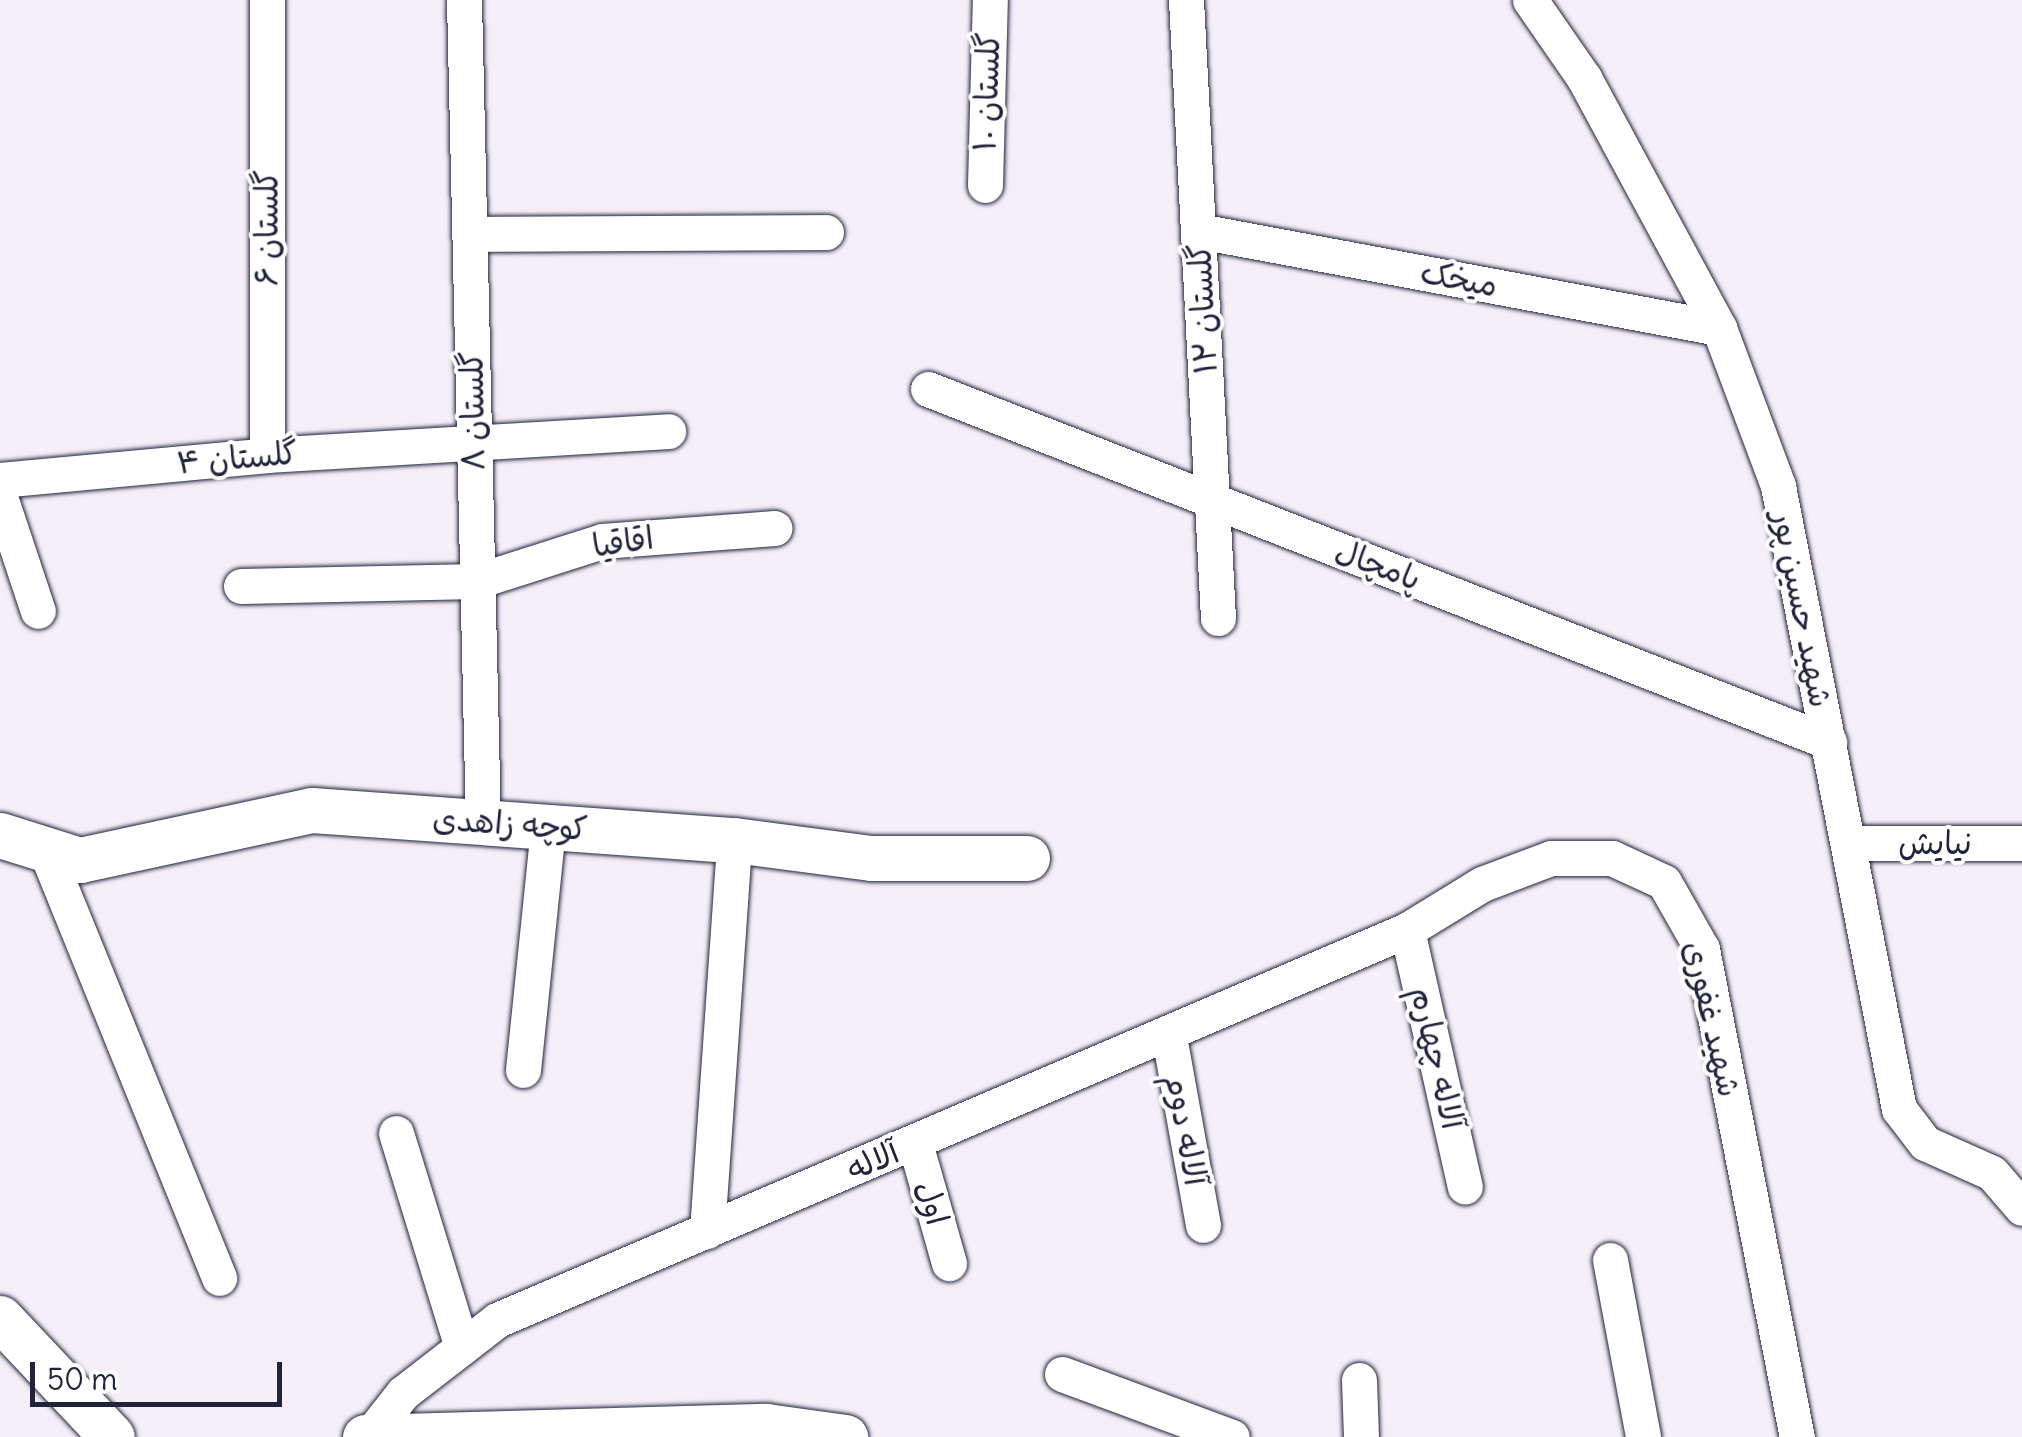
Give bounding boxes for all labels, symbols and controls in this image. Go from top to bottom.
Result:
street label: گلستان ۱۰ [966,32,1008,152]
street label: گلستان ۶ [248,170,286,286]
street label: گلستان ۱۲ [1180,243,1226,375]
street label: میخک [1417,253,1501,305]
street label: گلستان ۸ [453,351,493,471]
street label: گلستان ۴ [175,434,299,482]
street label: شهید حسین پور [1764,507,1840,711]
street label: اقاقیا [590,519,656,565]
street label: پامچال [1330,531,1426,599]
street label: کوچه زاهدی [431,799,589,849]
street label: نیایش [1898,824,1972,862]
street label: شهید غفوری [1675,937,1749,1101]
street label: آلاله چهارم [1402,983,1472,1133]
street label: آلاله دوم [1157,1071,1215,1189]
street label: آلاله [841,1133,905,1189]
street label: اول [907,1176,957,1230]
scale bar [35,1342,288,1404]
text: 50 m [47,1360,117,1398]

